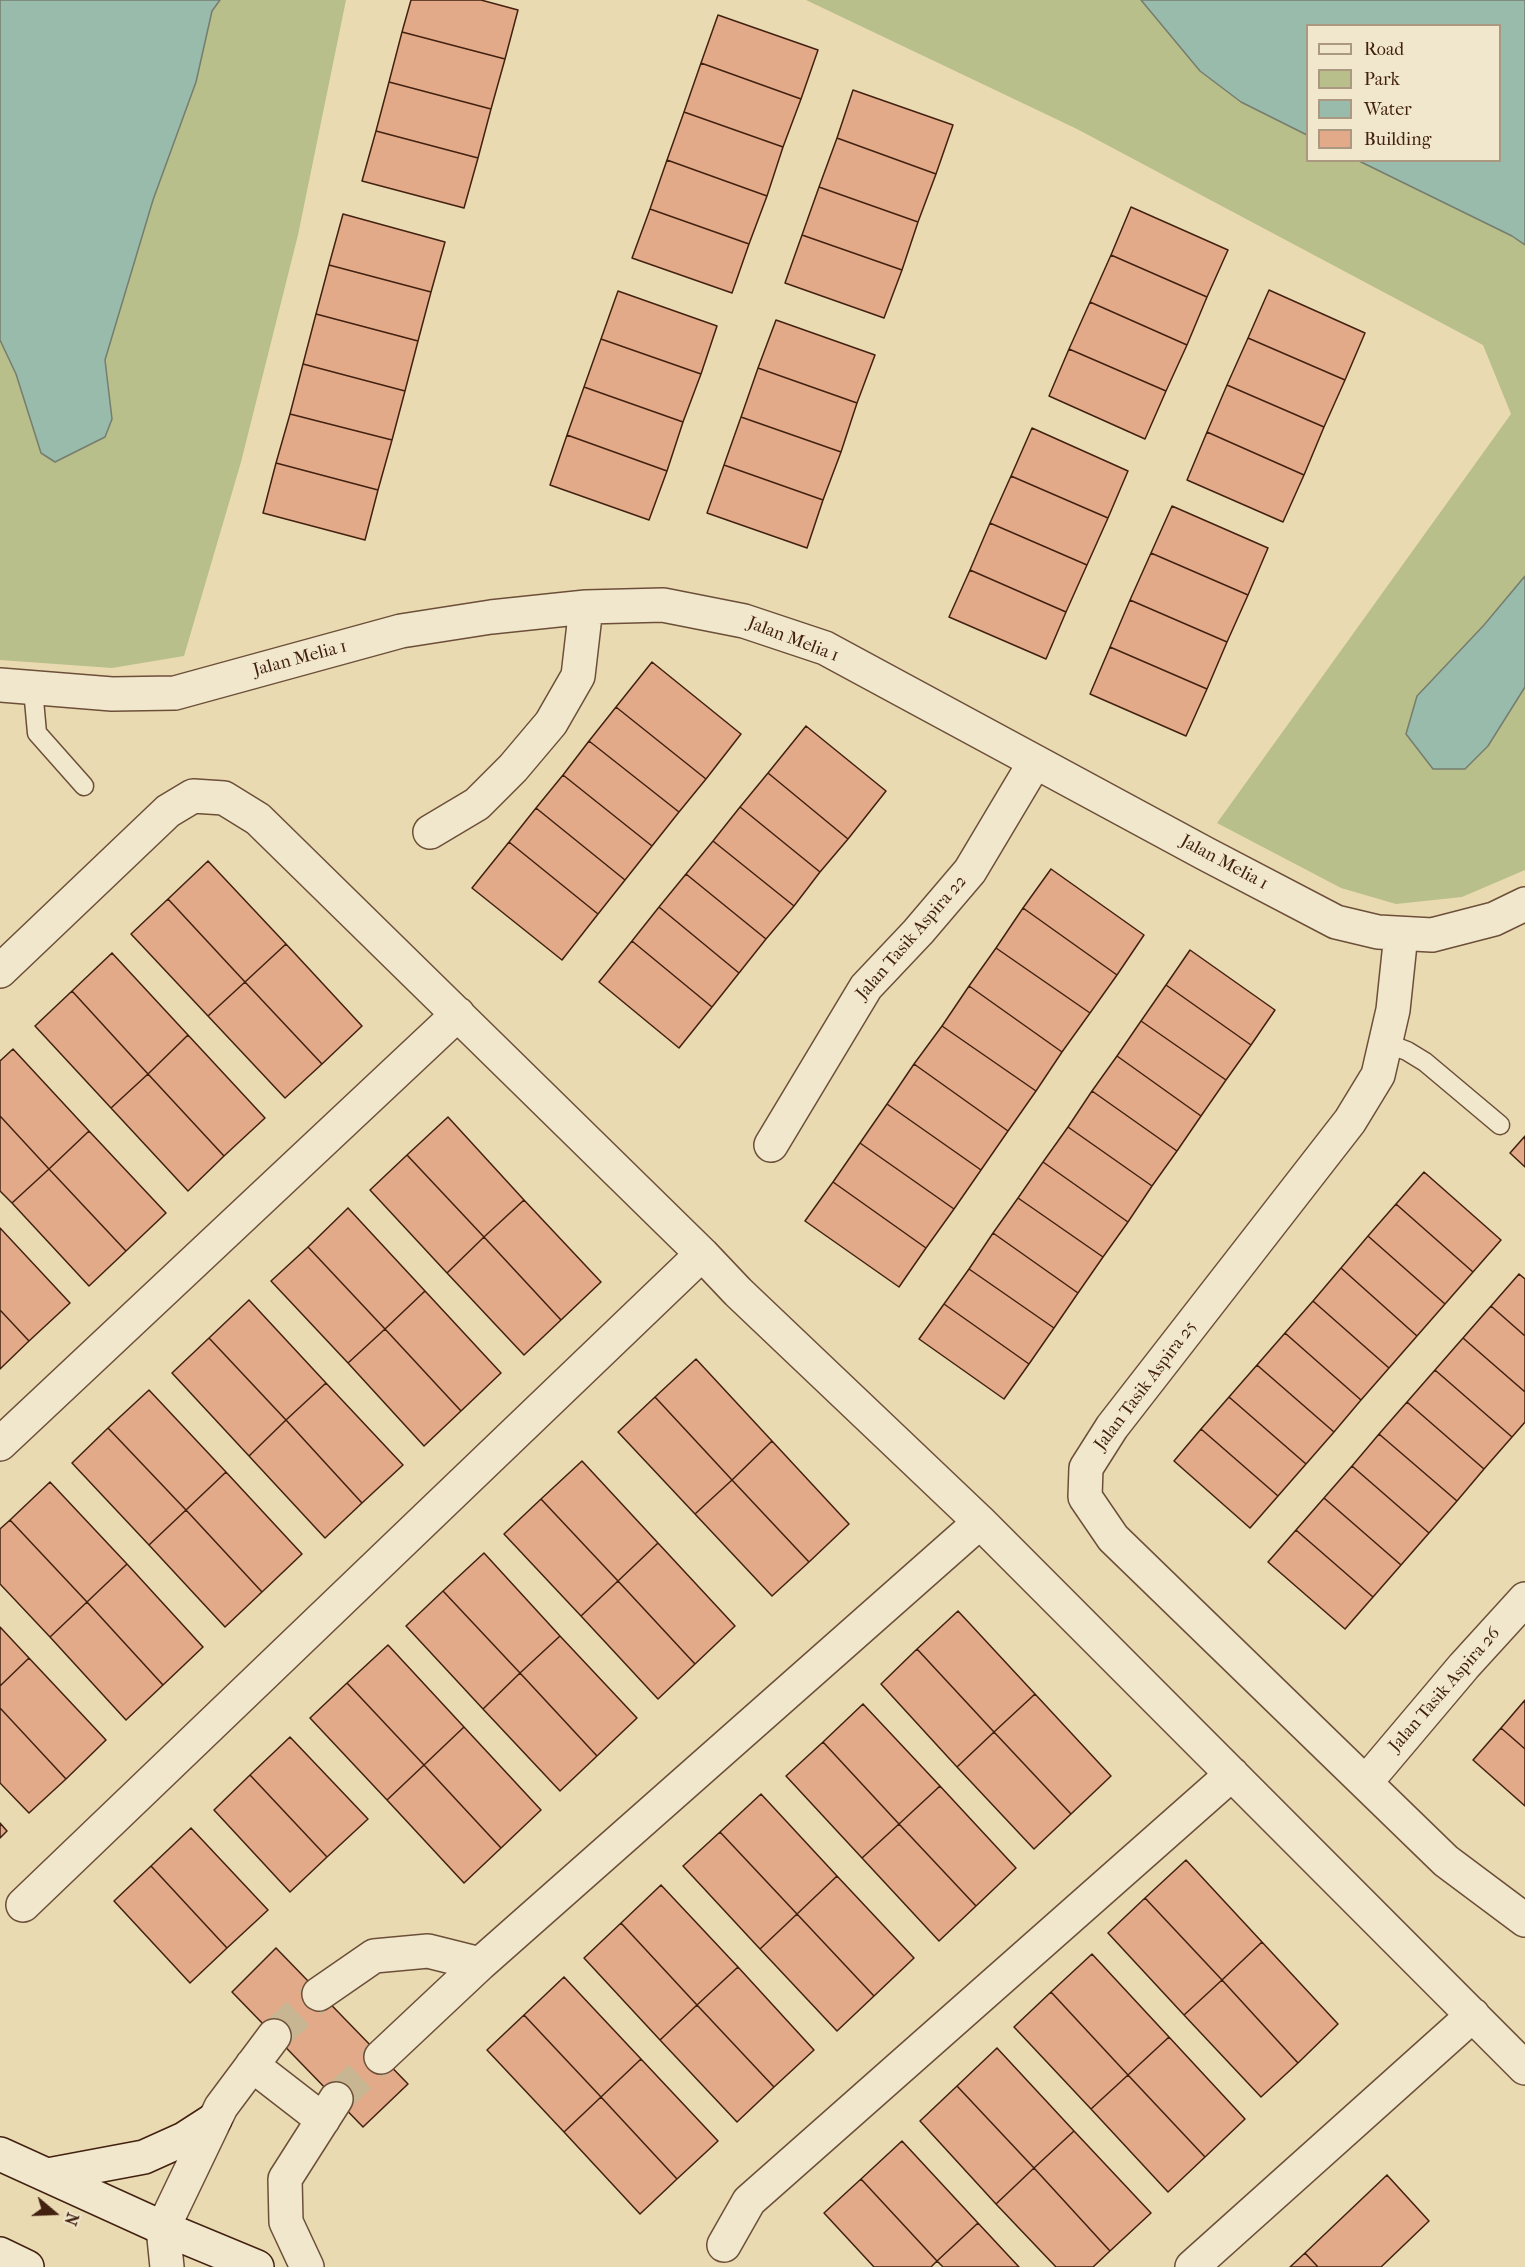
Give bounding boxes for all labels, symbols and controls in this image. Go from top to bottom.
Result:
legend [1306,24,1501,162]
text: Road [1364,39,1404,60]
text: Park [1364,69,1400,90]
text: Water [1364,99,1412,120]
text: Building [1364,129,1431,150]
street label: Jalan Melia 1 [744,613,842,667]
street label: Jalan Melia 1 [251,636,349,682]
street label: Jalan Melia 1 [1176,831,1272,895]
street label: Jalan Tasik Aspira 22 [852,871,972,1005]
street label: Jalan Tasik Aspira 25 [1090,1317,1202,1455]
street label: Jalan Tasik Aspira 26 [1385,1623,1505,1757]
north arrow [24,2183,84,2243]
text: N [61,2210,82,2228]

